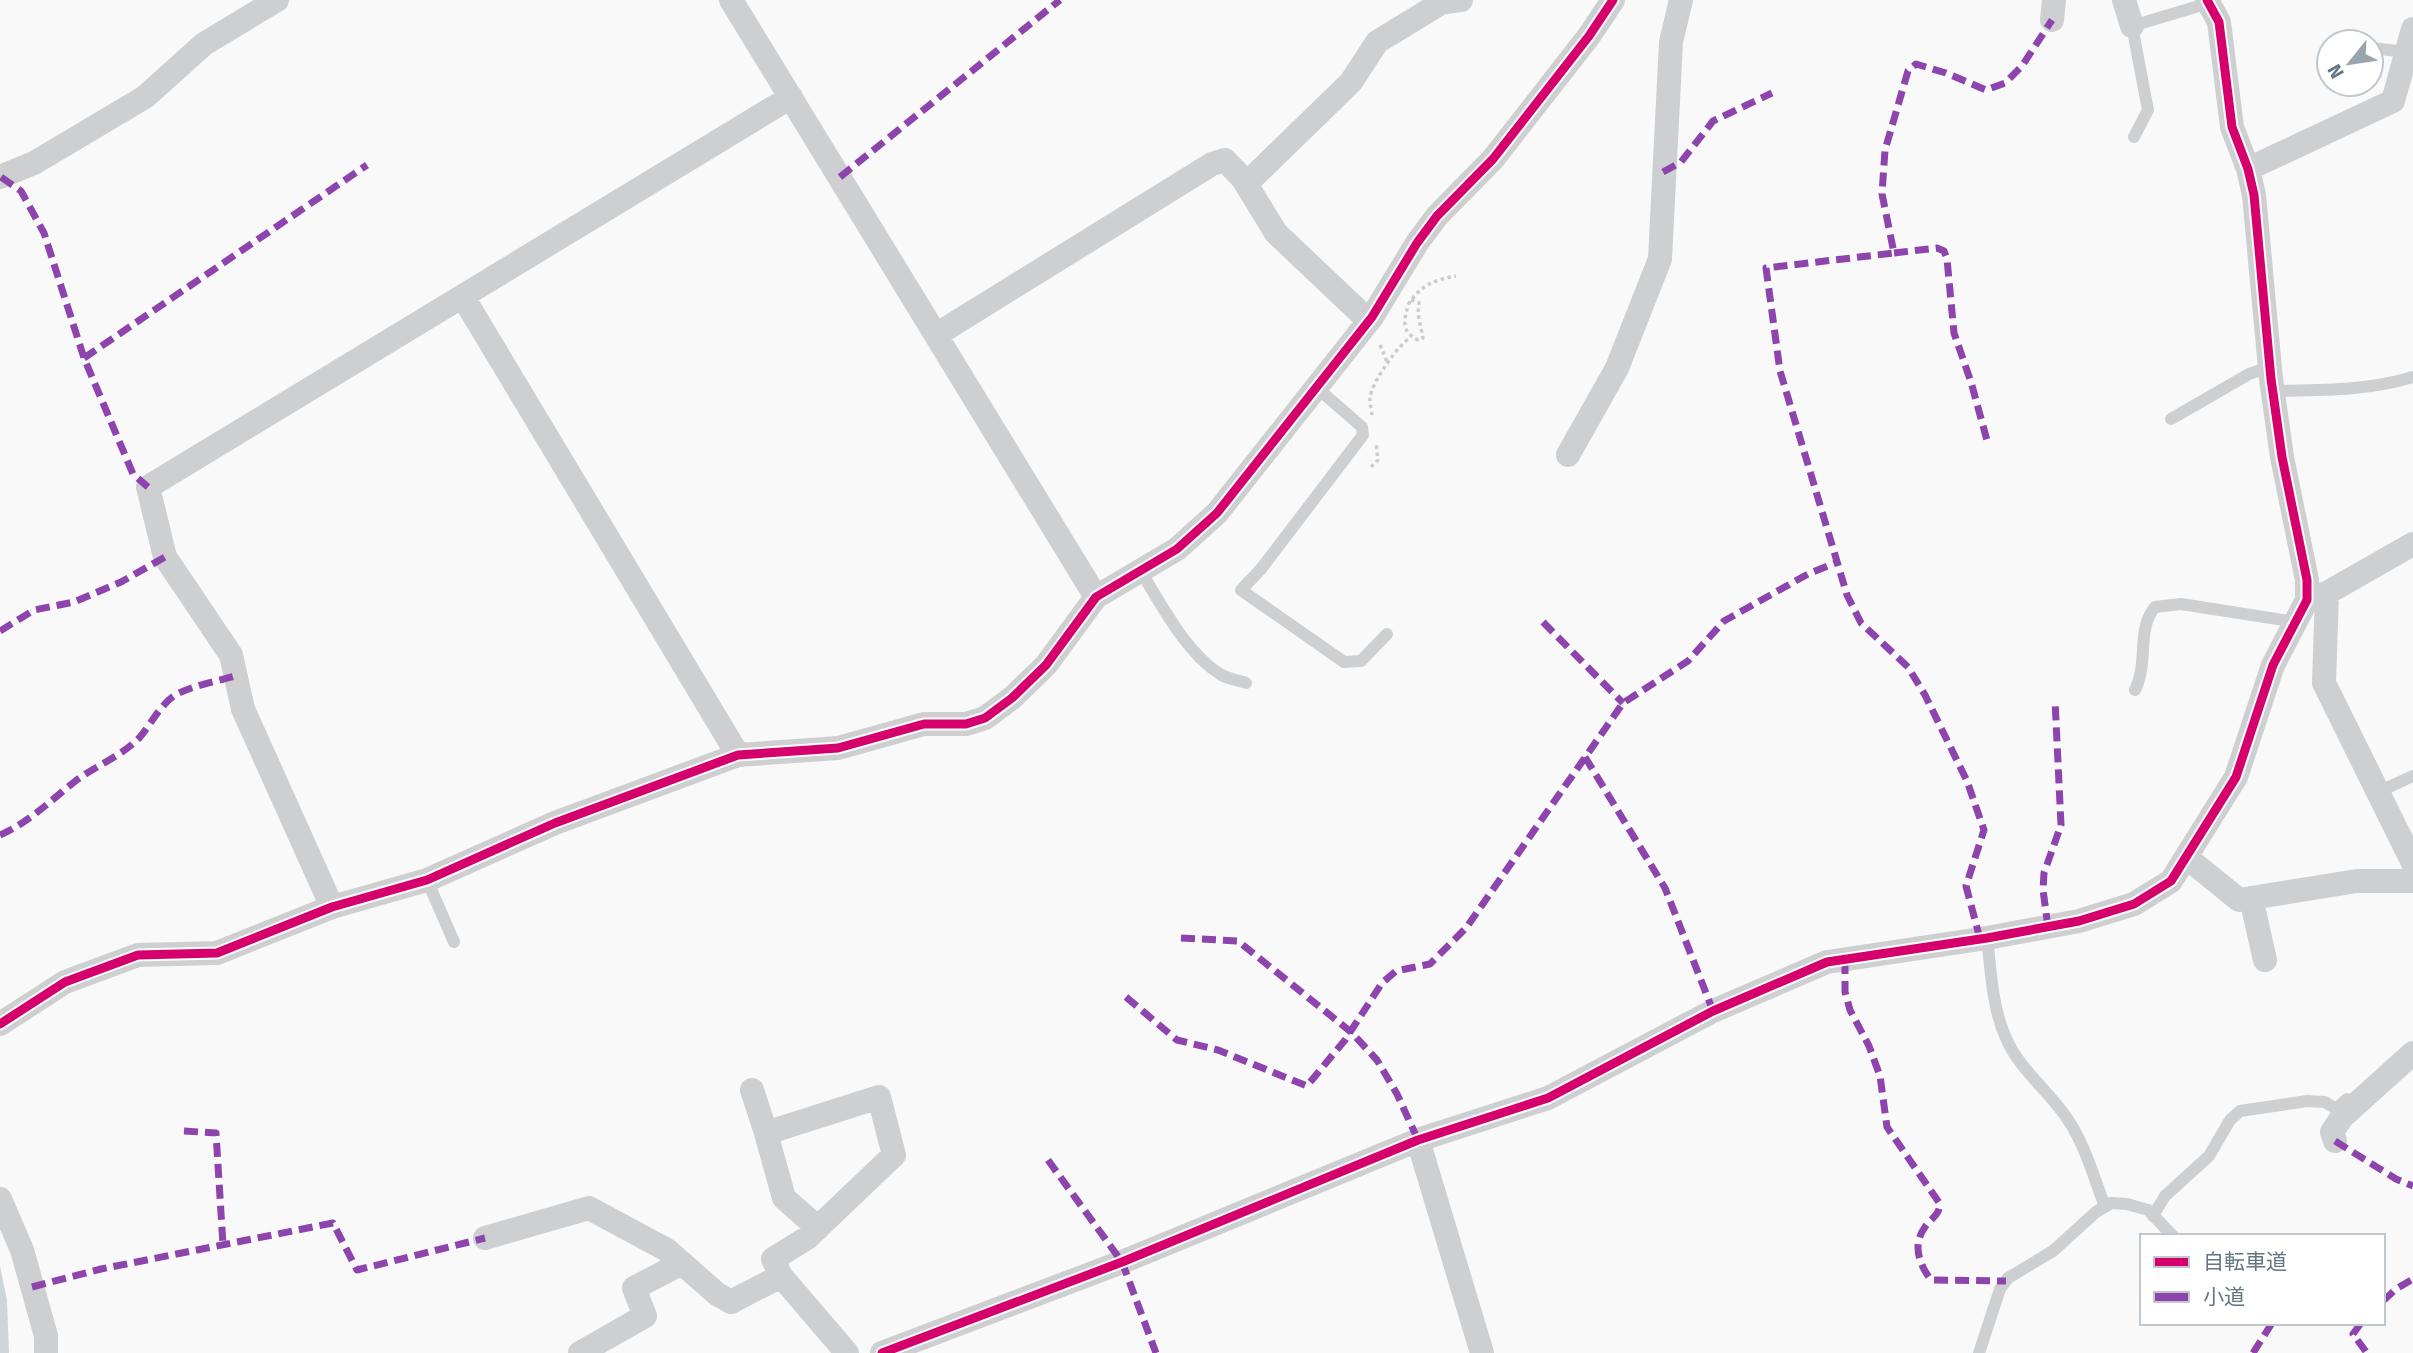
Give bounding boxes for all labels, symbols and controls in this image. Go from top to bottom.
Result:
north arrow [2315,28,2385,98]
text: N [2323,60,2349,82]
legend [2140,1234,2385,1325]
text: 自転車道 [2203,1249,2287,1275]
text: 小道 [2203,1284,2245,1310]

